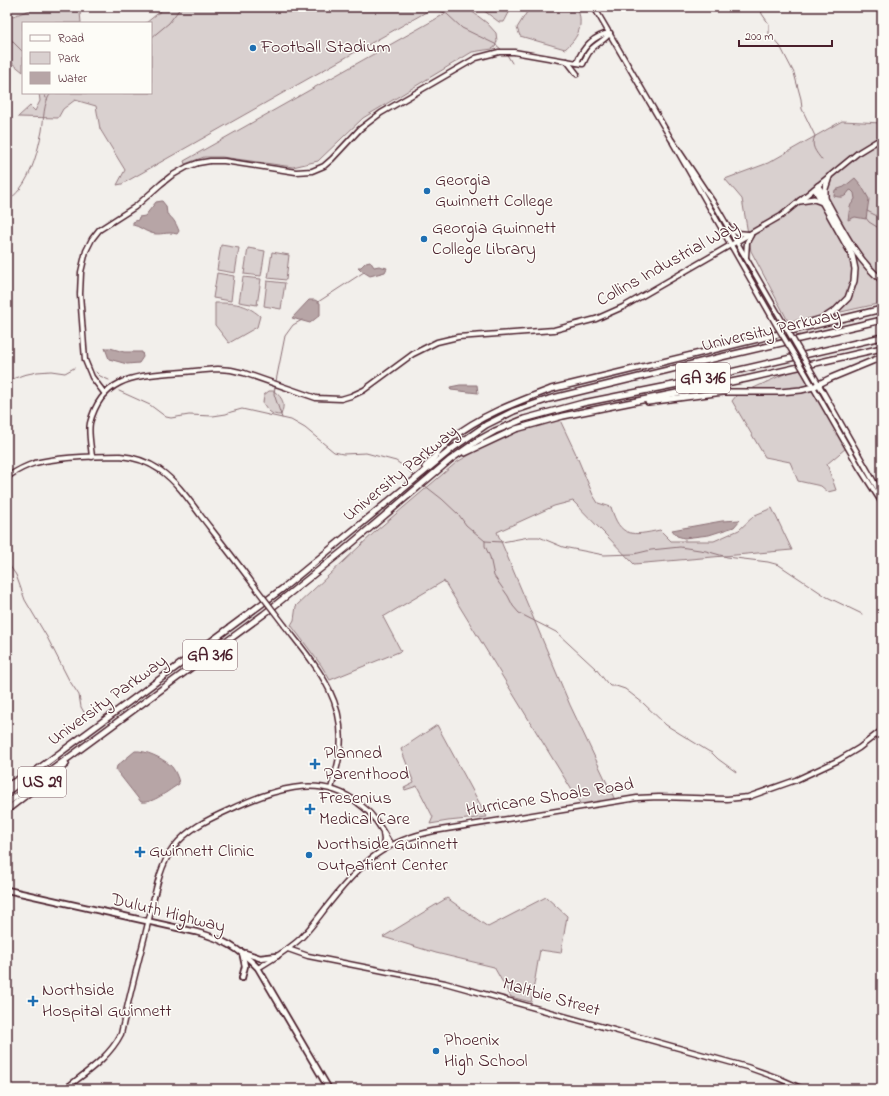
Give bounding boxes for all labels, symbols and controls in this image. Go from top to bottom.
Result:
legend [22,22,152,94]
scale bar [739,22,832,48]
text: 200 m [745,28,774,46]
text: Road [58,30,84,48]
place label: Football Stadium [260,35,391,61]
marker: Football Stadium [248,43,258,53]
text: Park [58,50,80,68]
text: Water [58,70,87,88]
place label: Georgia Gwinnett College [435,168,554,216]
marker: Georgia Gwinnett College [422,186,432,196]
street label: Collins Industrial Way [592,214,744,314]
place label: Georgia Gwinnett College Library [432,216,556,264]
marker: Georgia Gwinnett College Library [419,234,429,244]
street label: University Parkway [699,302,843,360]
road number: GA 316 [676,363,730,393]
street label: University Parkway [338,419,464,529]
road number: GA 316 [183,640,237,670]
street label: University Parkway [43,649,173,753]
place label: Planned Parenthood [324,741,409,788]
marker: Planned Parenthood [309,758,321,770]
road number: US 29 [18,767,66,797]
street label: Hurricane Shoals Road [464,772,636,824]
place label: Fresenius Medical Care [318,786,411,833]
marker: Fresenius Medical Care [304,803,316,815]
place label: Northside Gwinnett Outpatient Center [317,832,458,879]
place label: Gwinnett Clinic [149,839,254,865]
marker: Gwinnett Clinic [134,846,146,858]
marker: Northside Gwinnett Outpatient Center [304,850,314,860]
street label: Duluth Highway [107,887,228,942]
street label: Maltbie Street [499,972,603,1024]
place label: Northside Hospital Gwinnett [42,978,172,1025]
marker: Northside Hospital Gwinnett [27,995,39,1007]
place label: Phoenix High School [444,1028,527,1076]
marker: Phoenix High School [431,1046,441,1056]

